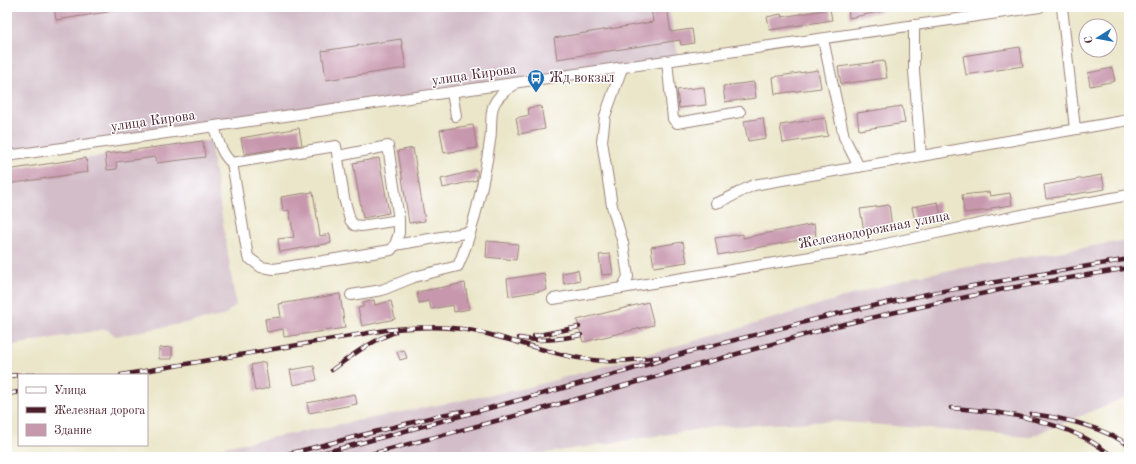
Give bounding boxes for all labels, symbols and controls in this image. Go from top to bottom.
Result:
north arrow [1078,18,1118,58]
text: С [1084,35,1096,44]
street label: улица Кирова [431,62,517,88]
bus stop icon: Жд вокзал [526,68,546,93]
place label: Жд вокзал [549,71,615,85]
street label: улица Кирова [110,108,196,134]
street label: Железнодорожная улица [797,208,951,252]
legend [18,374,148,446]
text: Улица [54,385,87,397]
text: Железная дорога [54,405,145,417]
text: Здание [54,425,92,437]

